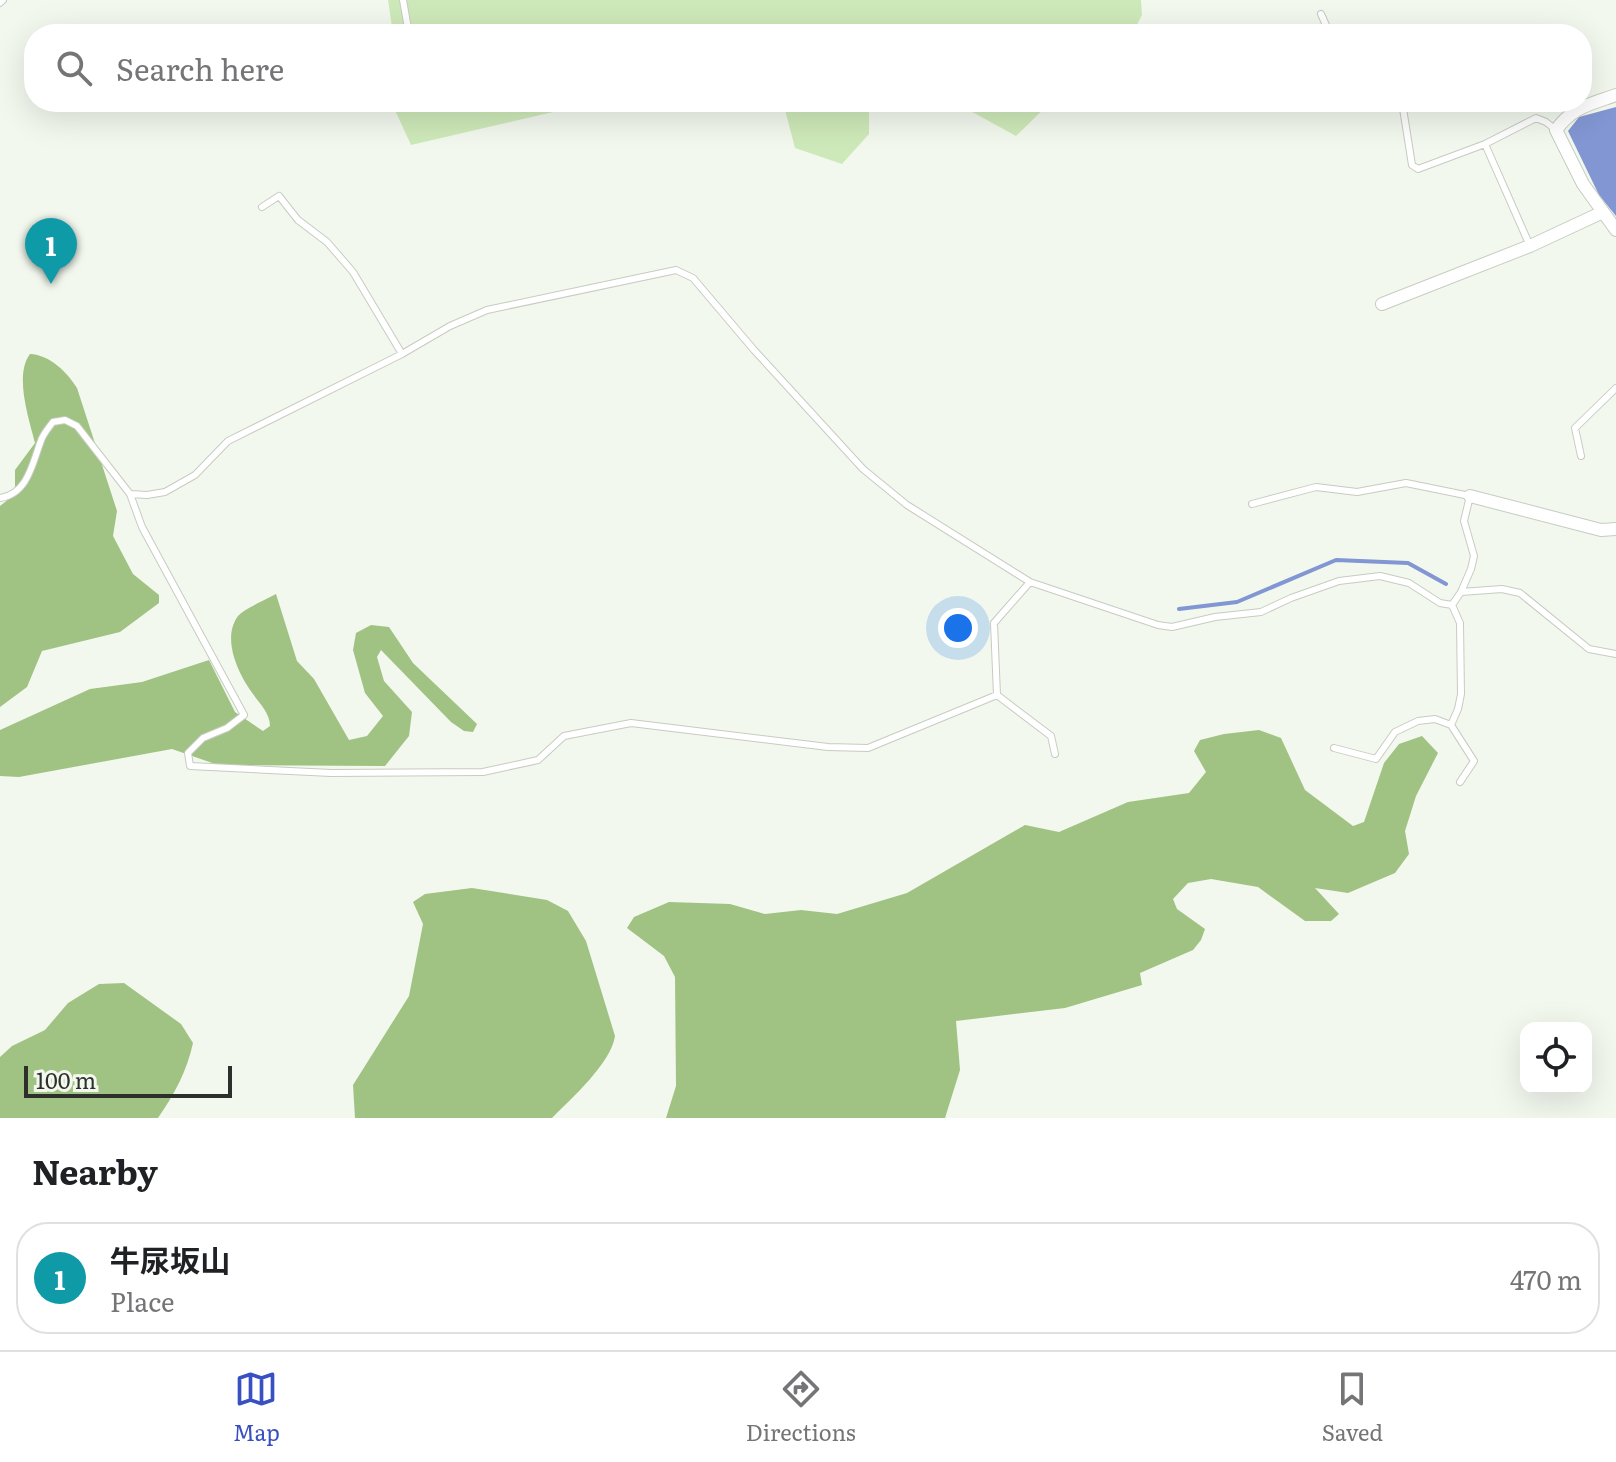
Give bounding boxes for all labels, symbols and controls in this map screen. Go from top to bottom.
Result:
search box [24,24,1592,112]
icon: search [52,46,96,90]
text: Search here [116,46,284,90]
pin: 1 [25,218,77,284]
your location [938,608,978,648]
map controls [1520,1022,1592,1094]
button: locate [1520,1022,1592,1094]
scale bar [24,1062,232,1098]
text: 100 m [36,1063,96,1096]
text: Nearby [32,1145,158,1195]
text: 牛尿坂山 [110,1237,230,1281]
text: 1 [55,1259,65,1298]
text: 470 m [1510,1259,1582,1298]
text: Place [110,1281,175,1320]
tab: Map [233,1367,280,1448]
tab: Directions [746,1367,856,1448]
tab: Saved [1322,1367,1383,1448]

